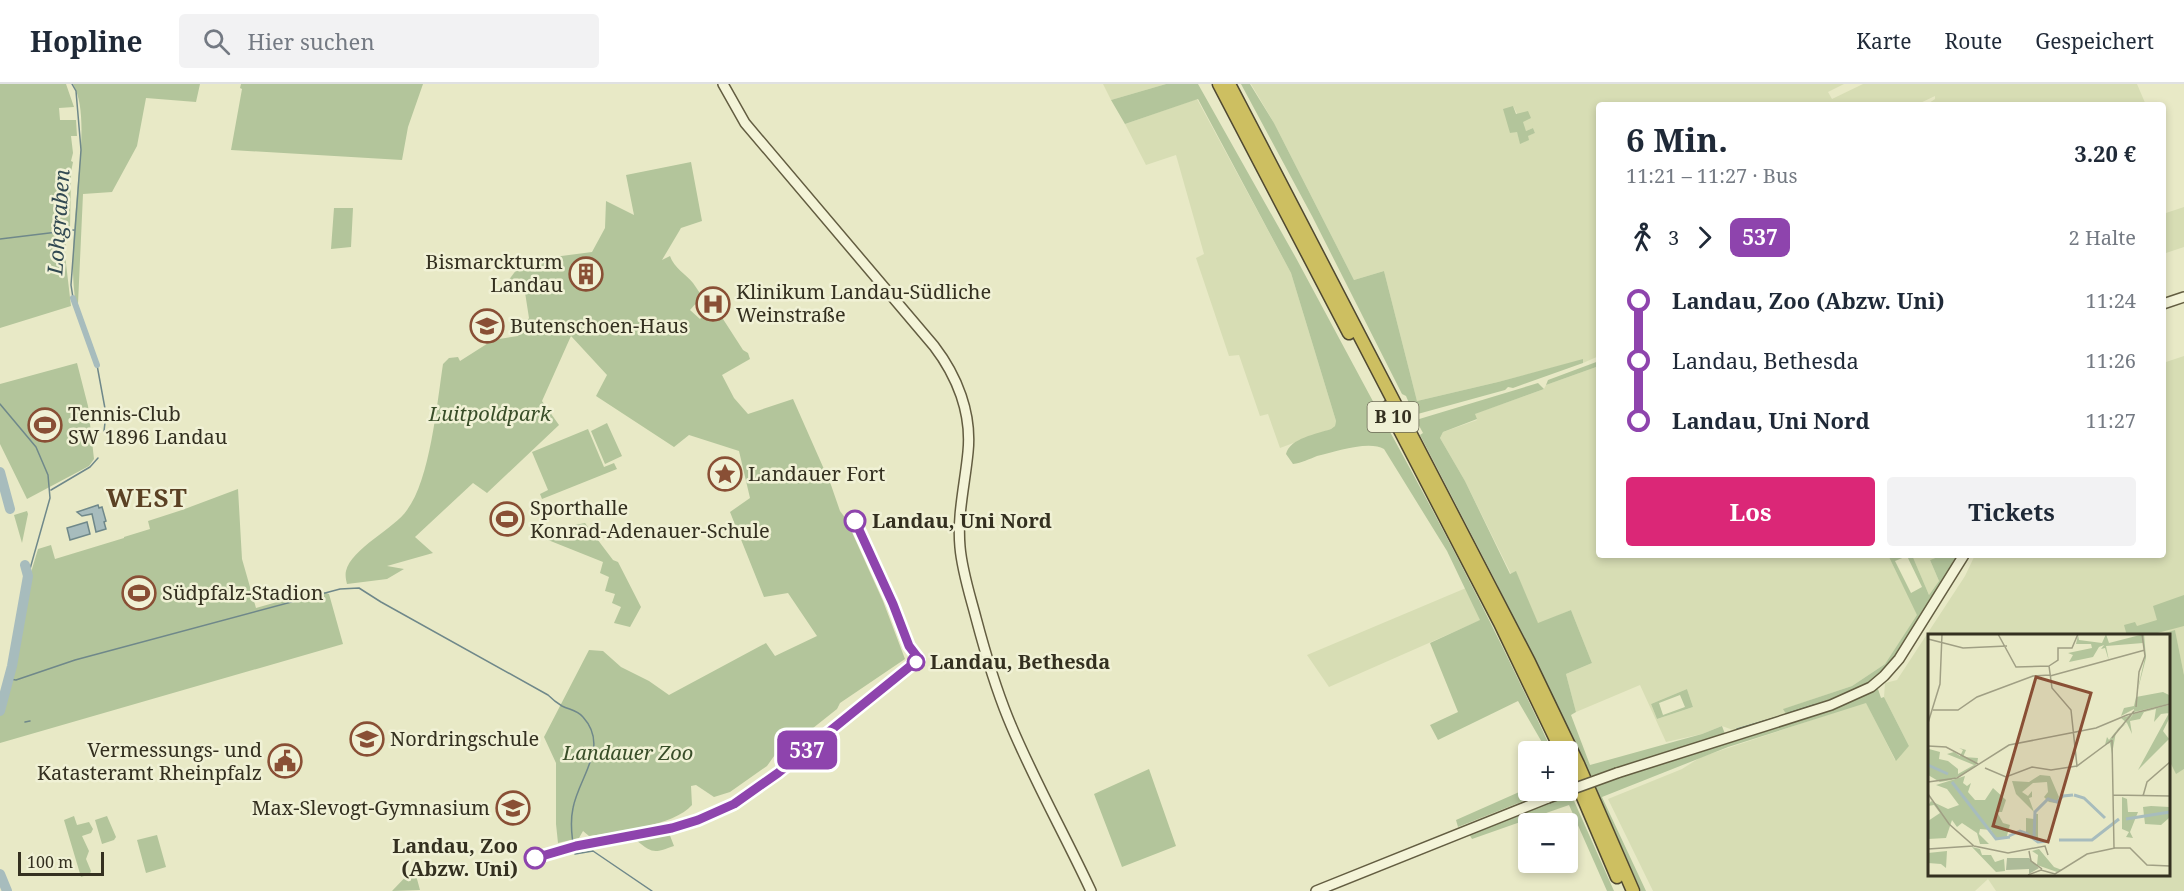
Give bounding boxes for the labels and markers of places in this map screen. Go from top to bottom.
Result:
place label: Bismarckturm Landau [425,248,563,298]
building icon: Bismarckturm Landau [568,256,604,292]
place label: Klinikum Landau-Südliche Weinstraße [736,278,991,328]
hospital icon: Klinikum Landau-Südliche Weinstraße [695,286,731,322]
school or university icon: Butenschoen-Haus [469,308,505,344]
place label: Butenschoen-Haus [510,312,688,339]
place label: Tennis-Club SW 1896 Landau [68,400,228,450]
sports icon: Tennis-Club SW 1896 Landau [27,407,63,443]
place icon: Landauer Fort [707,456,743,492]
place label: Landauer Fort [748,460,885,487]
place label: Sporthalle Konrad-Adenauer-Schule [530,494,770,544]
sports icon: Sporthalle Konrad-Adenauer-Schule [489,501,525,537]
place label: Landau, Uni Nord [872,507,1052,534]
marker: Landau, Uni Nord [844,510,866,532]
sports icon: Südpfalz-Stadion [121,575,157,611]
place label: Südpfalz-Stadion [162,579,324,606]
place label: Landau, Bethesda [930,648,1110,675]
marker: Landau, Bethesda [907,653,925,671]
school or university icon: Nordringschule [349,721,385,757]
place label: Nordringschule [390,725,539,752]
place label: Vermessungs- und Katasteramt Rheinpfalz [37,736,262,786]
public building icon: Vermessungs- und Katasteramt Rheinpfalz [267,743,303,779]
school or university icon: Max-Slevogt-Gymnasium [495,790,531,826]
place label: Max-Slevogt-Gymnasium [252,794,490,821]
place label: Landau, Zoo (Abzw. Uni) [392,832,518,882]
marker: Landau, Zoo (Abzw. Uni) [524,847,546,869]

